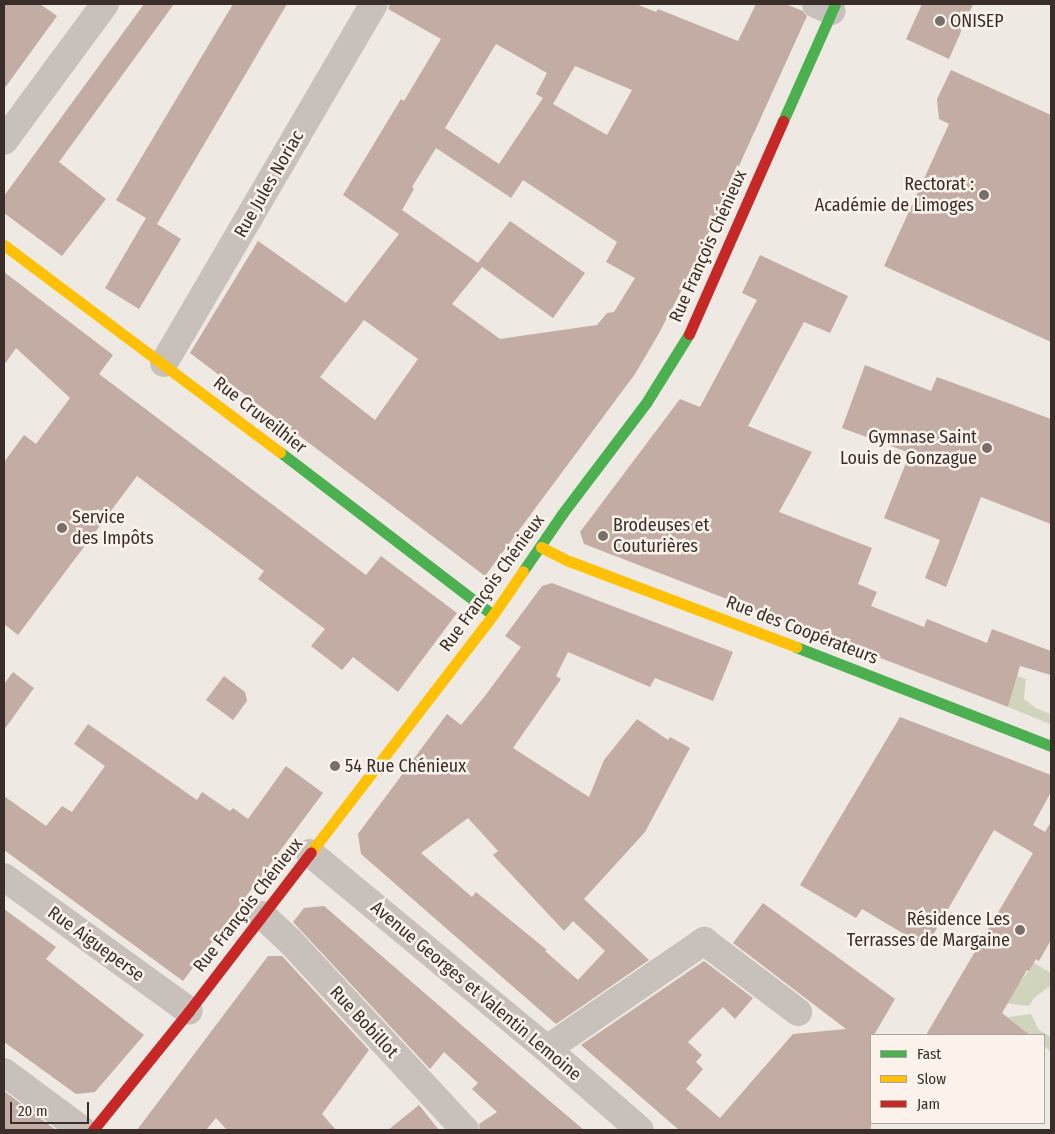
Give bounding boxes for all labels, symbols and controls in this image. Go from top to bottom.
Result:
place label: ONISEP [950,10,1004,32]
marker: ONISEP [934,15,946,27]
street label: Rue Jules Noriac [230,127,308,241]
street label: Rue François Chénieux [665,166,751,326]
place label: Rectorat : Académie de Limoges [815,174,974,216]
marker: Rectorat : Académie de Limoges [978,189,990,201]
street label: Rue Cruveilhier [209,372,311,458]
place label: Gymnase Saint Louis de Gonzague [840,427,977,469]
marker: Gymnase Saint Louis de Gonzague [981,442,993,454]
place label: Service des Impôts [72,507,154,550]
street label: Rue François Chénieux [435,510,549,656]
place label: Brodeuses et Couturières [613,515,709,558]
marker: Service des Impôts [56,522,68,534]
marker: Brodeuses et Couturières [597,530,609,542]
street label: Rue des Coopérateurs [723,591,881,669]
place label: 54 Rue Chénieux [345,755,466,777]
marker: 54 Rue Chénieux [329,760,341,772]
street label: Rue François Chénieux [189,834,307,976]
street label: Avenue Georges et Valentin Lemoine [366,897,586,1085]
street label: Rue Aigueperse [44,902,148,986]
place label: Résidence Les Terrasses de Margaine [847,909,1010,952]
marker: Résidence Les Terrasses de Margaine [1014,924,1026,936]
street label: Rue Bobillot [325,982,403,1062]
legend [870,1034,1045,1124]
text: Fast [917,1045,941,1063]
text: Slow [917,1070,946,1088]
scale bar [12,1092,91,1124]
text: Jam [917,1095,940,1113]
text: 20 m [18,1102,48,1120]

